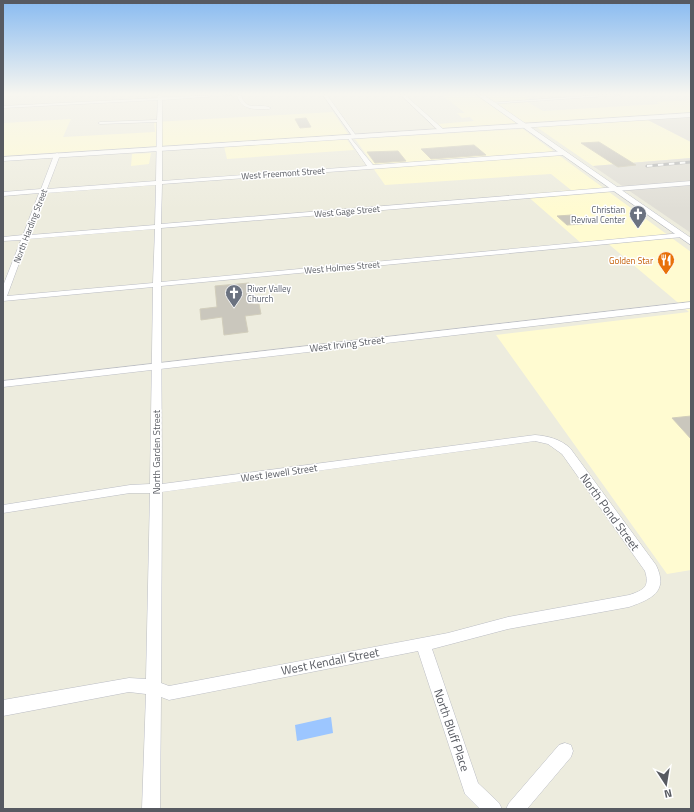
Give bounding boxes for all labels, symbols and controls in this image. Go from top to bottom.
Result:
street label: West Freemont Street [241,164,326,182]
street label: North Harding Street [10,186,50,265]
street label: West Gage Street [314,202,381,220]
place label: Christian Revival Center [571,203,625,226]
church icon: Christian Revival Center [628,204,648,229]
restaurant icon: Golden Star [656,250,676,275]
place label: Golden Star [609,254,653,267]
street label: West Holmes Street [304,257,381,277]
place label: River Valley Church [247,282,292,305]
church icon: River Valley Church [224,283,244,308]
street label: West Irving Street [309,332,386,356]
street label: North Garden Street [149,409,164,494]
street label: West Jewell Street [240,460,319,486]
street label: North Pond Street [575,469,645,555]
street label: West Kendall Street [279,642,381,680]
street label: North Bluff Place [429,686,475,774]
north arrow [646,764,686,804]
text: N [663,785,673,802]

